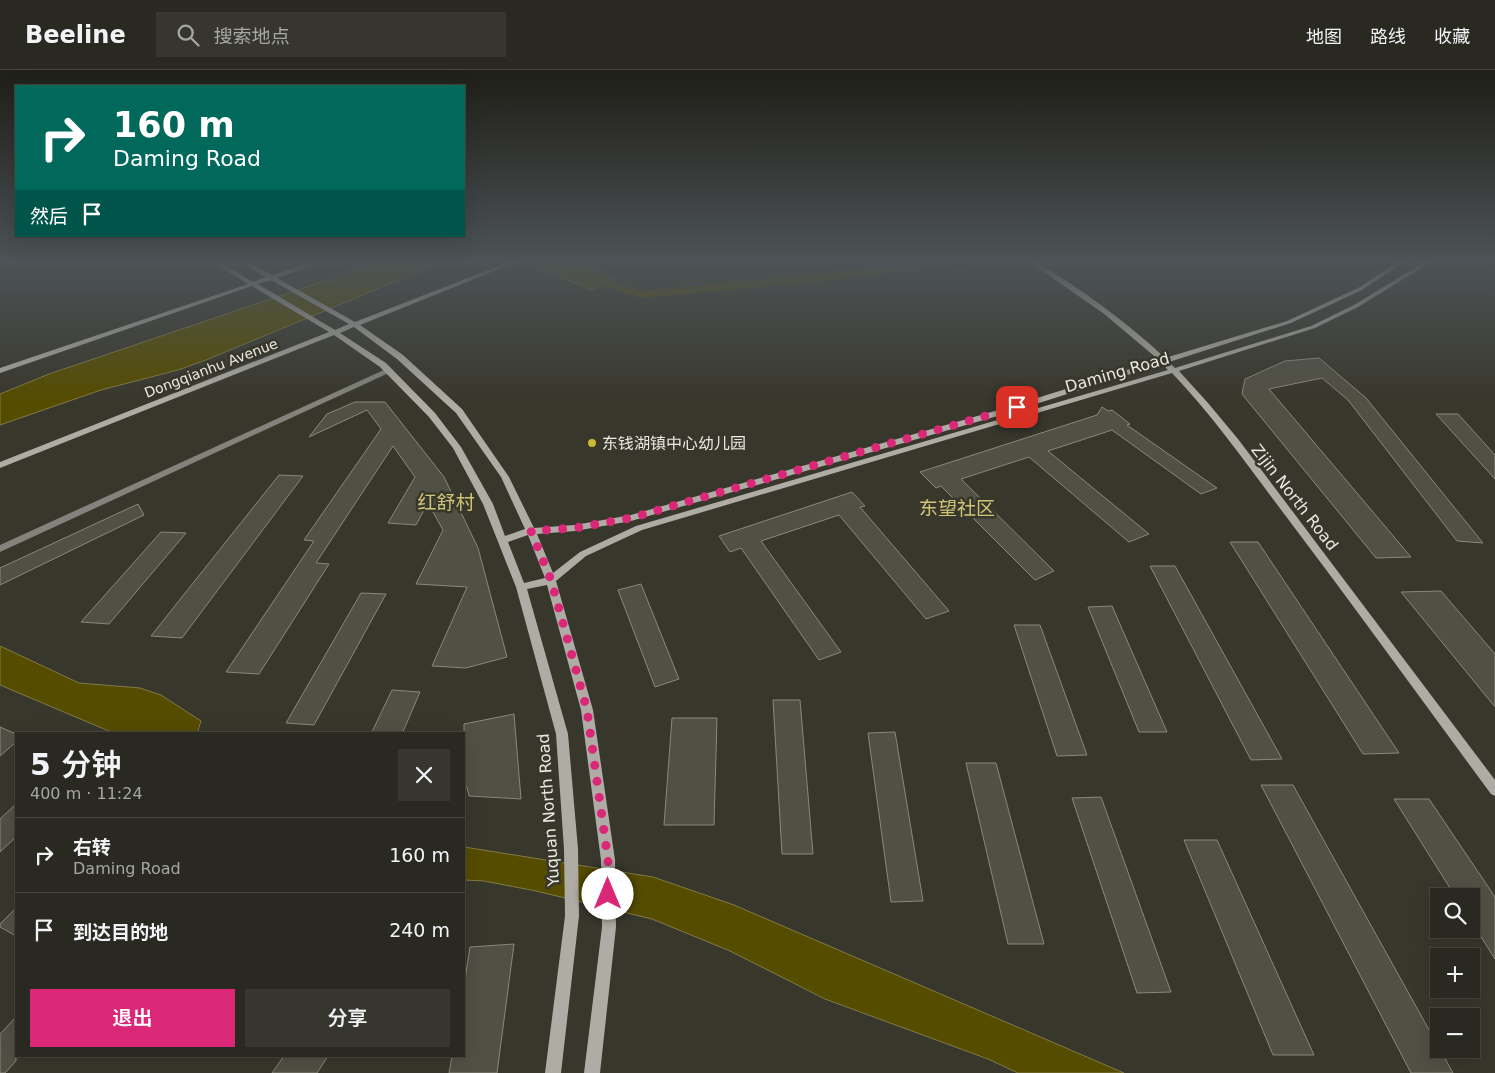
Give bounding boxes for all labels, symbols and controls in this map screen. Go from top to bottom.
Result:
search box [156,12,506,57]
text: Beeline [25,21,126,49]
icon: search [174,21,202,49]
text: 搜索地点 [214,25,290,47]
text: 地图 [1306,26,1342,47]
text: 路线 [1370,26,1406,47]
text: 收藏 [1434,26,1470,47]
icon: right [30,105,95,170]
text: 160 m [113,105,235,145]
text: Daming Road [113,146,261,171]
icon: arrive [78,200,106,228]
text: 然后 [30,205,68,227]
street label: Dongqianhu Avenue [142,335,280,401]
street label: Daming Road [1063,349,1172,396]
pin [996,386,1038,428]
icon: arrive [1003,393,1031,421]
place label: 东钱湖镇中心幼儿园 [602,434,746,453]
marker: 东钱湖镇中心幼儿园 [586,437,598,449]
street label: Zijin North Road [1247,440,1342,554]
district label: 红舒村 [417,491,475,513]
district label: 东望社区 [919,497,995,519]
street label: Yuquan North Road [534,733,563,888]
text: 5 分钟 [30,747,121,782]
button: close [398,749,450,801]
text: 400 m · 11:24 [30,784,143,803]
text: 右转 [73,836,111,858]
icon: right [30,841,58,869]
text: 160 m [389,844,450,866]
text: Daming Road [73,859,181,878]
position arrow [581,867,633,919]
map controls [1430,888,1480,1058]
button: search [1430,888,1480,938]
icon: arrive [30,916,58,944]
text: 240 m [389,919,450,941]
text: 到达目的地 [73,921,168,943]
button: + [1430,948,1480,998]
button: 退出 [30,989,235,1047]
button: 分享 [245,989,450,1047]
button: − [1430,1008,1480,1058]

